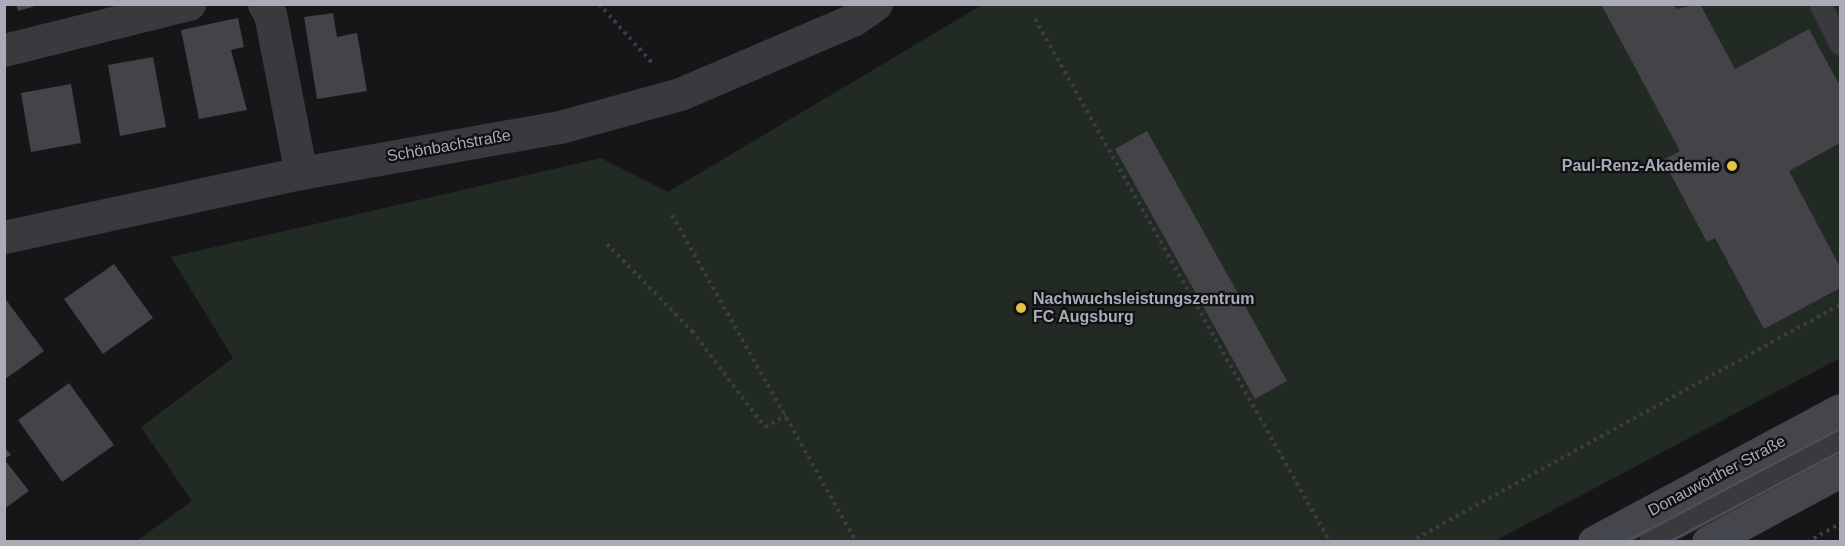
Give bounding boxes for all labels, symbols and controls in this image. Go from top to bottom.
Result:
street label: Schönbachstraße [386,126,512,166]
place label: Paul-Renz-Akademie [1562,156,1720,176]
marker: Paul-Renz-Akademie [1725,159,1739,173]
place label: Nachwuchsleistungszentrum FC Augsburg [1033,289,1254,327]
marker: Nachwuchsleistungszentrum FC Augsburg [1014,301,1028,315]
street label: Donauwörther Straße [1645,432,1789,520]

